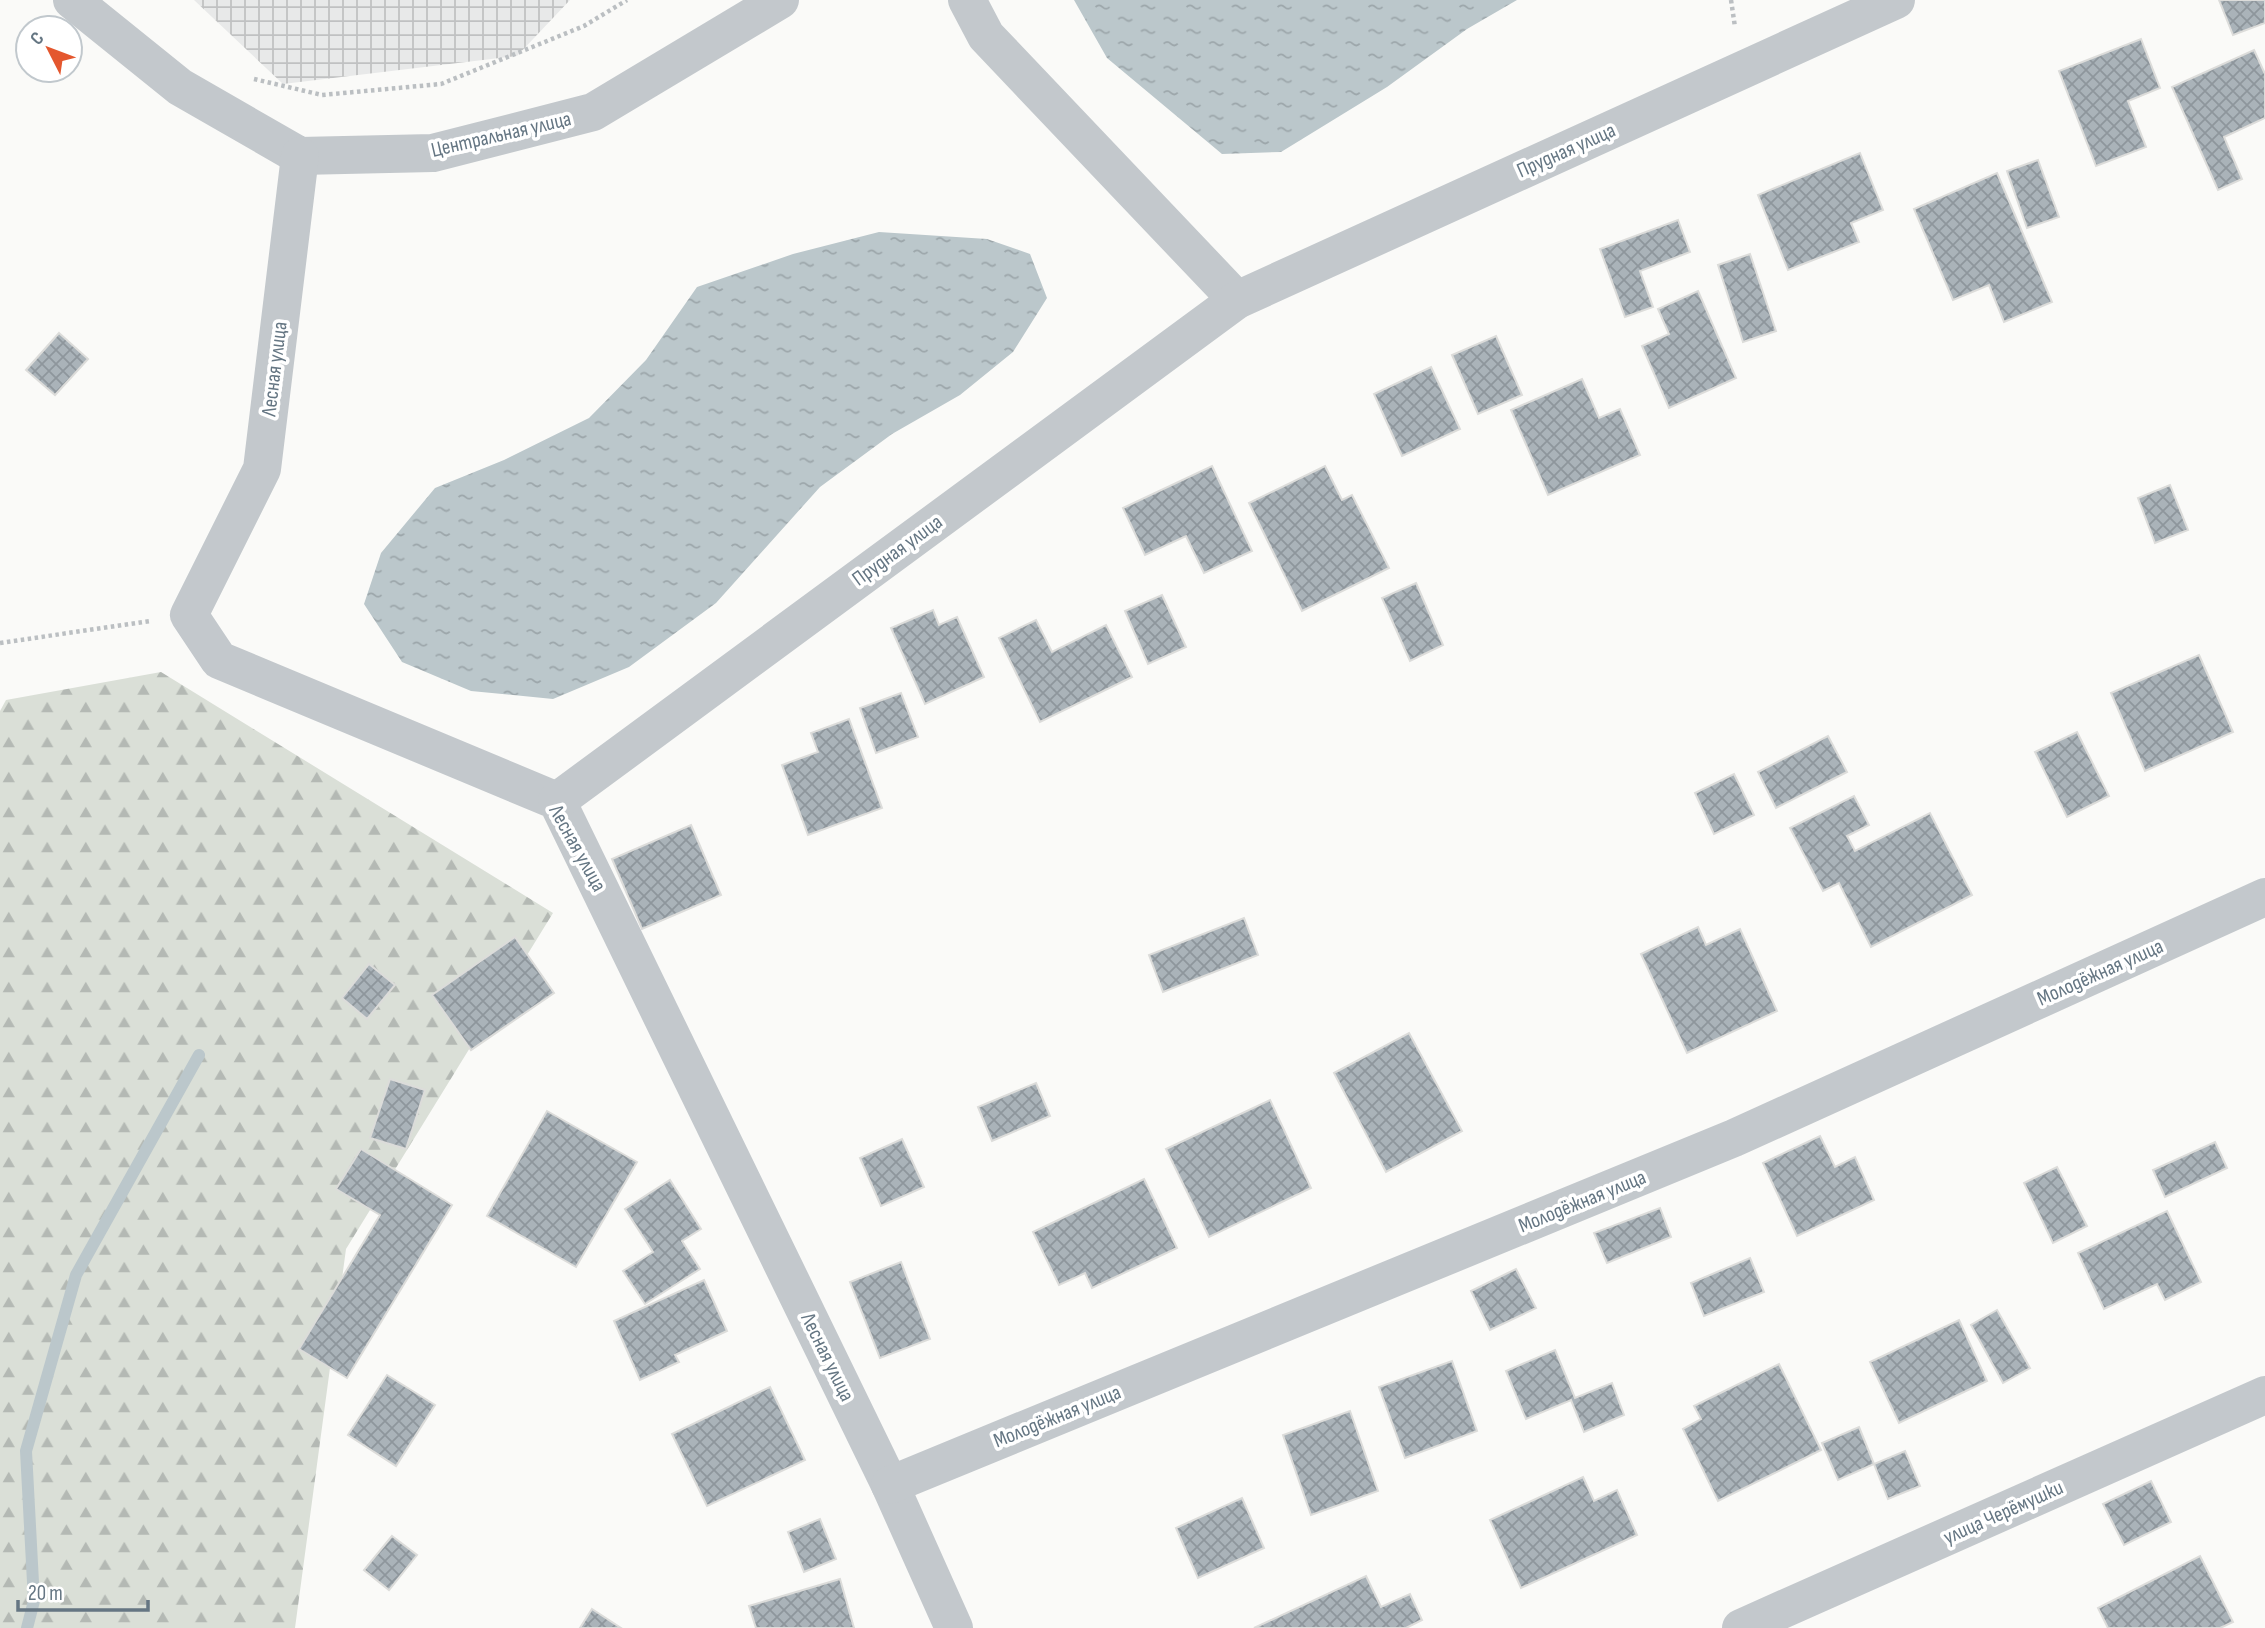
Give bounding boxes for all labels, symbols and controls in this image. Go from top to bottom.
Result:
north arrow [14,14,84,84]
text: С [26,27,49,50]
street label: Центральная улица [429,106,574,163]
street label: Прудная улица [1513,118,1619,183]
street label: Лесная улица [256,320,293,419]
street label: Прудная улица [847,509,947,591]
street label: Лесная улица [543,800,612,896]
street label: Молодёжная улица [2033,934,2167,1011]
street label: Молодёжная улица [1515,1165,1650,1238]
street label: Лесная улица [795,1308,860,1406]
street label: Молодёжная улица [990,1380,1125,1453]
street label: улица Черёмушки [1939,1475,2067,1550]
scale bar [18,1568,147,1612]
text: 20 m [28,1581,63,1606]

